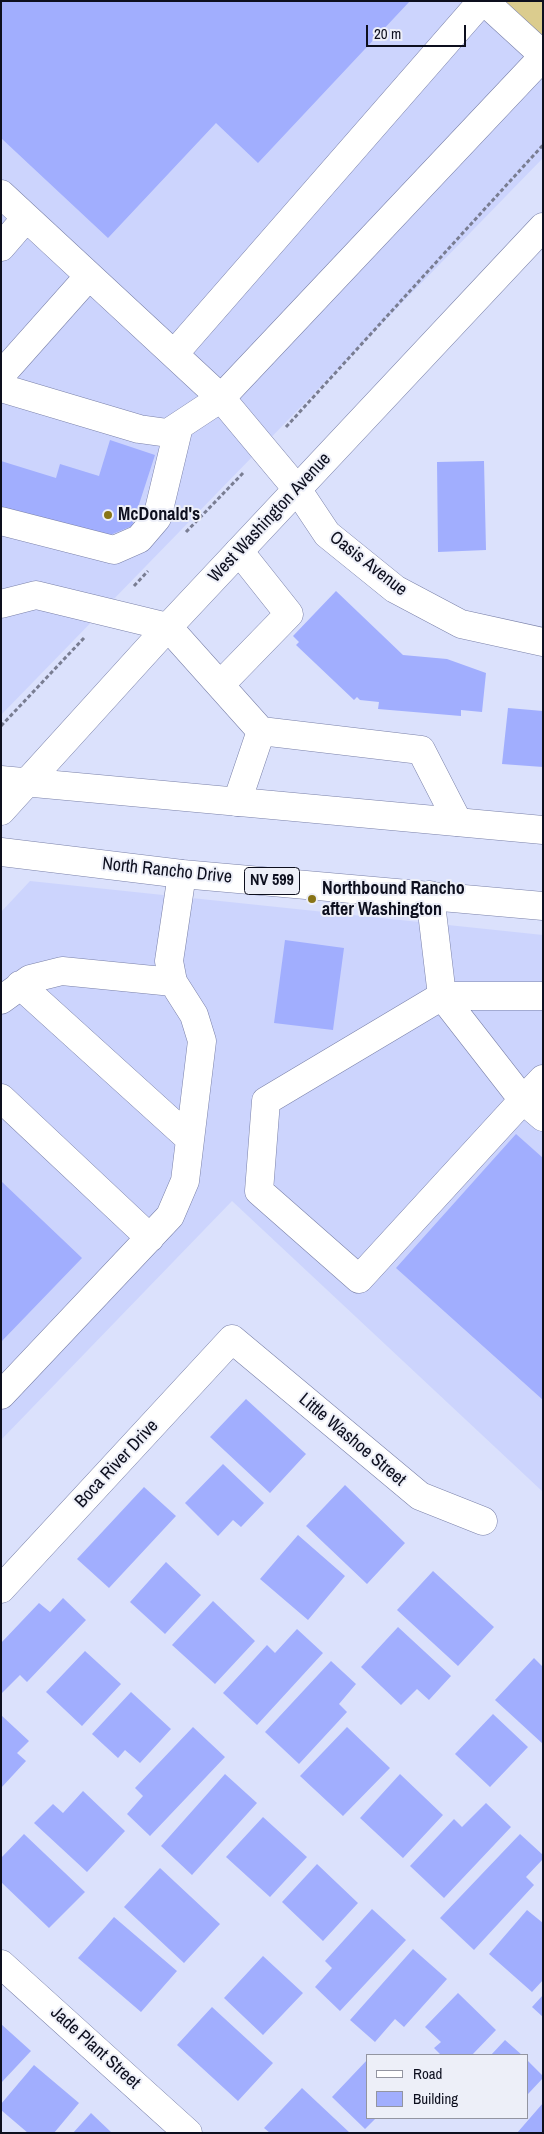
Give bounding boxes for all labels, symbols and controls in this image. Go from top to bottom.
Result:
scale bar [369,15,469,47]
text: 20 m [374,23,401,44]
street label: West Washington Avenue [204,449,336,587]
place label: McDonald's [118,504,200,526]
marker: McDonald's [102,509,114,521]
street label: Oasis Avenue [325,527,411,601]
street label: North Rancho Drive [101,853,233,889]
road number: NV 599 [244,868,300,894]
place label: Northbound Rancho after Washington [322,878,465,921]
marker: Northbound Rancho after Washington [306,893,318,905]
street label: Little Washoe Street [294,1389,410,1491]
street label: Boca River Drive [71,1416,163,1512]
street label: Jade Plant Street [46,2002,144,2094]
legend [366,2054,529,2119]
text: Road [413,2063,442,2084]
text: Building [413,2088,458,2109]

